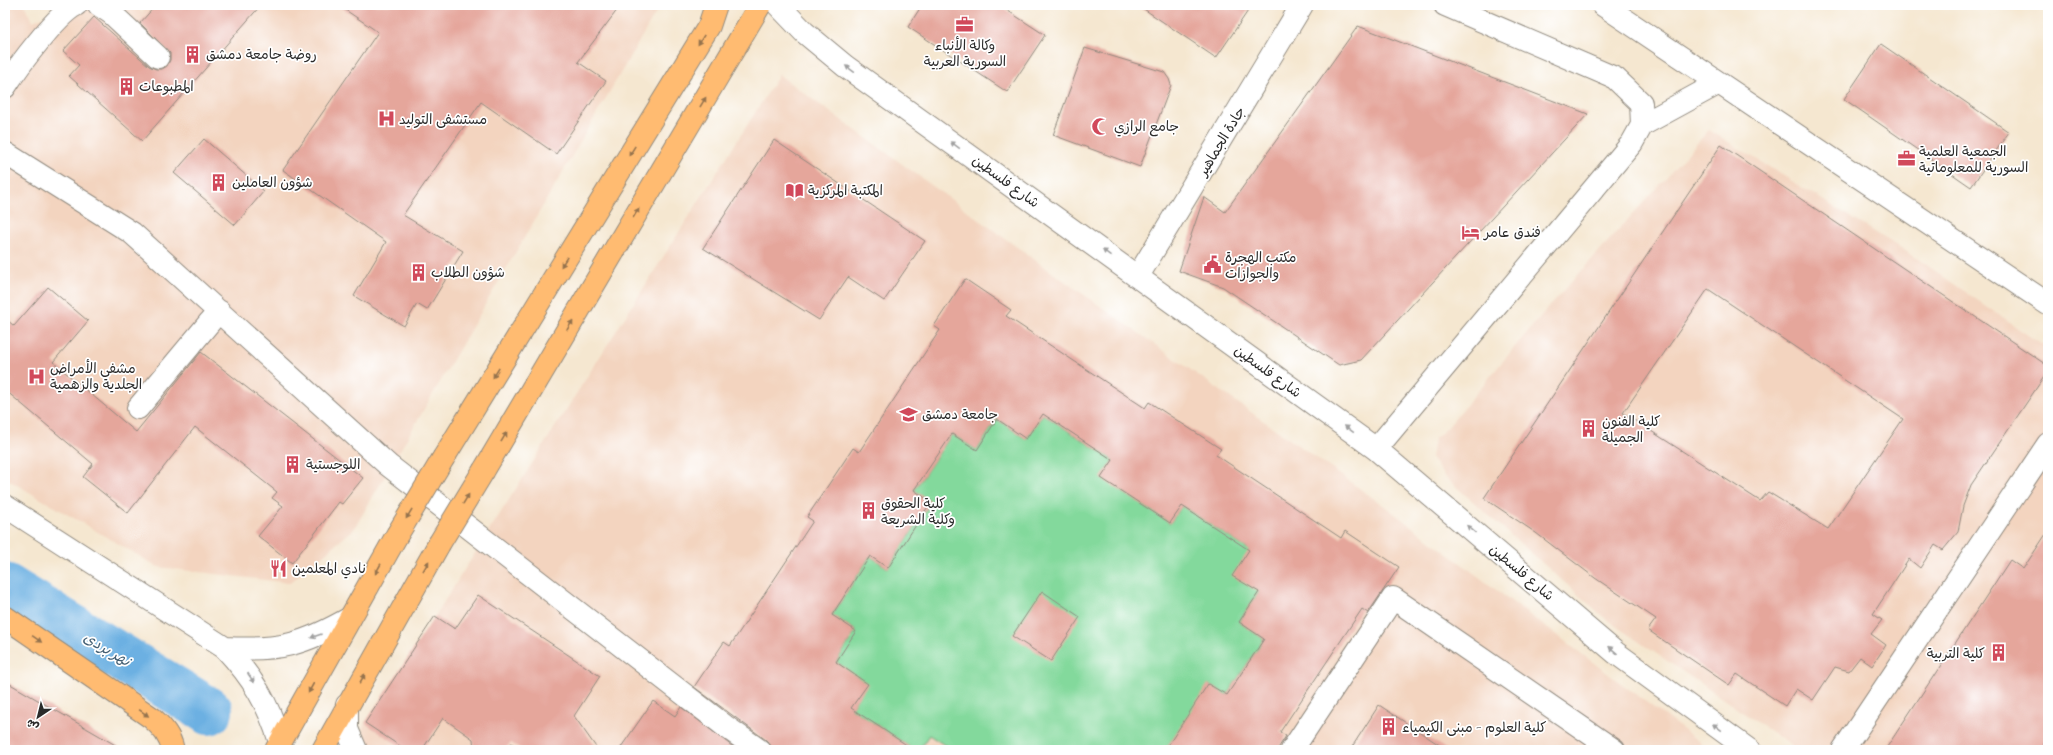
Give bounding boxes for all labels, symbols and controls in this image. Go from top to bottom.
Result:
office icon: وكالة الأنباء السورية العربية [955,15,975,35]
one-way arrow [697,35,704,46]
place label: وكالة الأنباء السورية العربية [924,36,1006,73]
building icon: روضة جامعة دمشق [183,44,203,64]
place label: روضة جامعة دمشق [206,45,317,66]
one-way arrow [844,65,855,73]
building icon: المطبوعات [116,76,136,96]
place label: المطبوعات [139,77,194,98]
one-way arrow [699,96,706,108]
street label: جادة الجماهير [1193,103,1251,181]
hospital icon: مستشفى التوليد [376,109,396,129]
place label: مستشفى التوليد [399,110,487,131]
mosque icon: جامع الرازي [1091,116,1111,136]
place label: جامع الرازي [1114,117,1179,138]
one-way arrow [950,141,961,149]
place label: الجمعية العلمية السورية للمعلوماتية [1919,142,2028,179]
one-way arrow [629,145,636,157]
office icon: الجمعية العلمية السورية للمعلوماتية [1896,149,1916,169]
street label: شارع فلسطين [967,151,1043,214]
building icon: شؤون العاملين [209,172,229,192]
place label: شؤون العاملين [232,173,313,194]
library icon: المكتبة المركزية [785,180,805,200]
place label: المكتبة المركزية [808,181,883,202]
one-way arrow [633,207,640,219]
hotel icon: فندق عامر [1461,222,1481,242]
place label: فندق عامر [1483,223,1541,244]
place label: مكتب الهجرة والجوازات [1225,248,1296,285]
one-way arrow [1101,249,1112,258]
public building icon: مكتب الهجرة والجوازات [1202,255,1222,275]
one-way arrow [561,256,568,268]
building icon: شؤون الطلاب [408,262,428,282]
place label: شؤون الطلاب [431,263,505,284]
one-way arrow [566,320,574,330]
street label: شارع فلسطين [1229,341,1305,404]
place label: مشفى الأمراض الجلدية والزهمية [50,359,142,396]
hospital icon: مشفى الأمراض الجلدية والزهمية [27,366,47,386]
one-way arrow [493,367,500,379]
school or university icon: جامعة دمشق [899,404,919,424]
place label: جامعة دمشق [922,405,998,426]
place label: كلية الفنون الجميلة [1602,412,1661,449]
building icon: كلية الفنون الجميلة [1579,419,1599,439]
one-way arrow [1344,425,1354,433]
one-way arrow [500,431,507,443]
building icon: اللوجستية [283,454,303,474]
place label: اللوجستية [306,455,360,476]
one-way arrow [463,493,470,505]
place label: كلية الحقوق وكلية الشريعة [881,494,955,531]
building icon: كلية الحقوق وكلية الشريعة [858,501,878,521]
one-way arrow [406,509,413,520]
one-way arrow [1466,525,1476,534]
street label: شارع فلسطين [1484,540,1558,607]
restaurant icon: نادي المعلمين [269,558,289,578]
place label: نادي المعلمين [292,559,366,580]
one-way arrow [423,560,430,572]
one-way arrow [374,563,381,575]
water label: نهر بردى [79,627,136,673]
one-way arrow [310,633,322,639]
one-way arrow [32,635,42,643]
building icon: كلية التربية [1988,643,2008,663]
place label: كلية التربية [1927,644,1985,665]
one-way arrow [1607,645,1618,654]
one-way arrow [247,672,255,683]
one-way arrow [358,673,365,685]
one-way arrow [307,682,314,694]
north arrow [18,697,58,737]
one-way arrow [139,709,149,717]
text: ش [23,714,42,734]
building icon: كلية العلوم - مبنى الكيمياء [1379,717,1399,737]
place label: كلية العلوم - مبنى الكيمياء [1402,718,1546,739]
one-way arrow [1712,723,1723,731]

